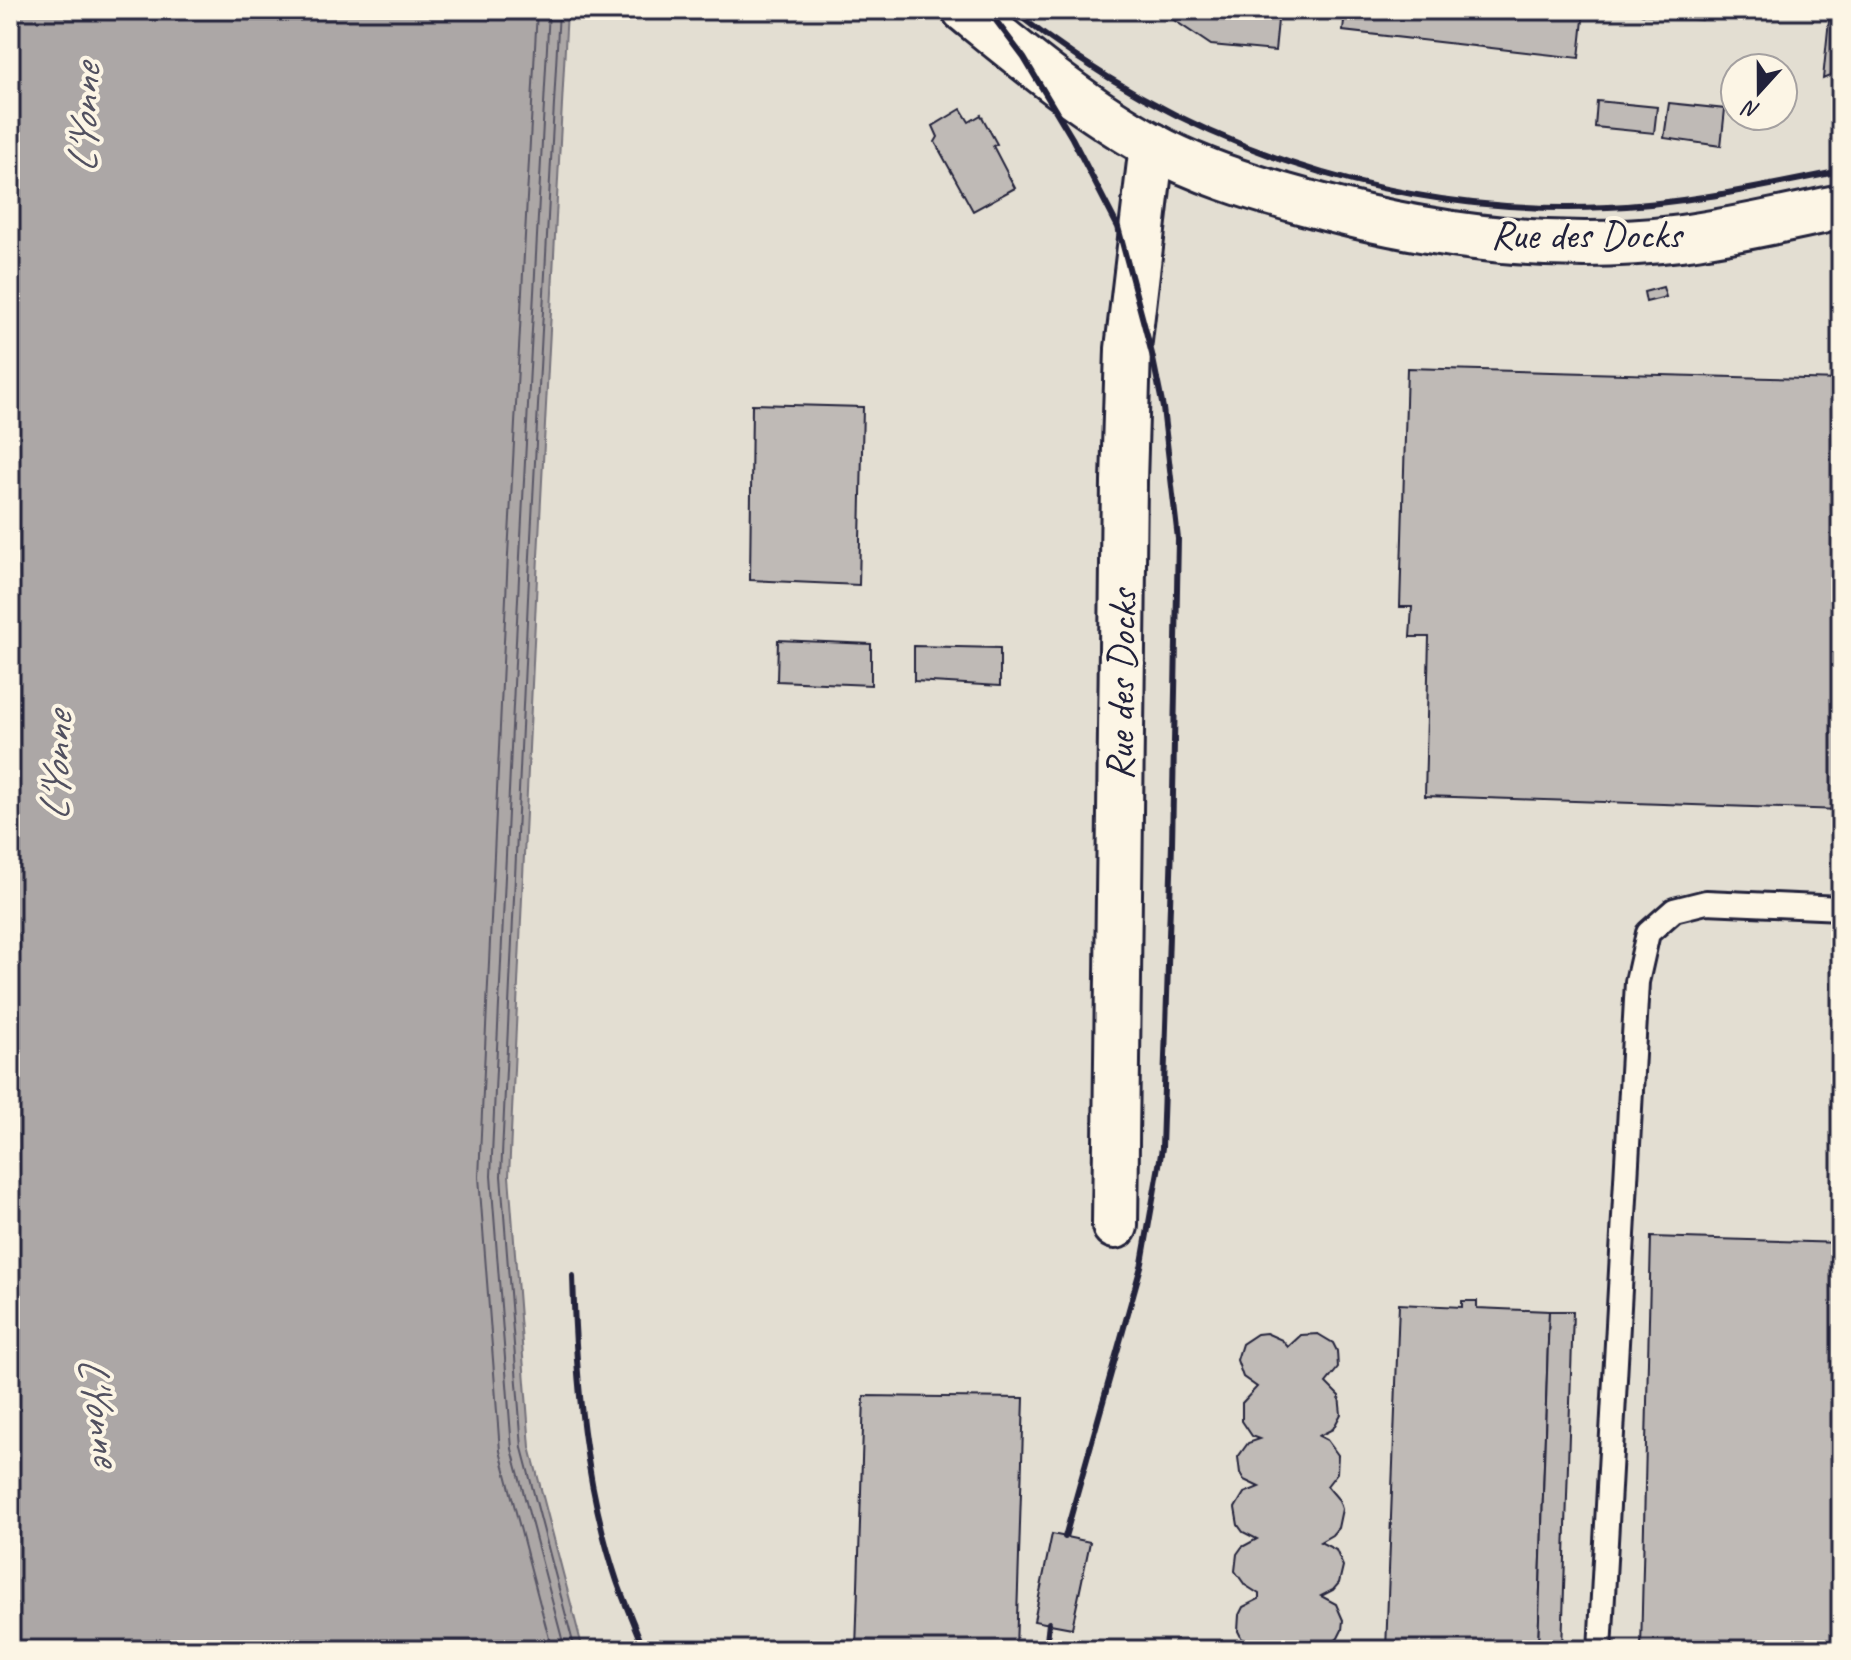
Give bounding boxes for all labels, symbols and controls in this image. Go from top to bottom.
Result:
north arrow [1719,52,1799,132]
water label: L'Yonne [56,58,113,174]
text: N [1738,93,1764,125]
street label: Rue des Docks [1491,210,1685,260]
street label: Rue des Docks [1094,586,1148,781]
water label: L'Yonne [28,706,85,822]
water label: L'Yonne [65,1353,136,1474]

